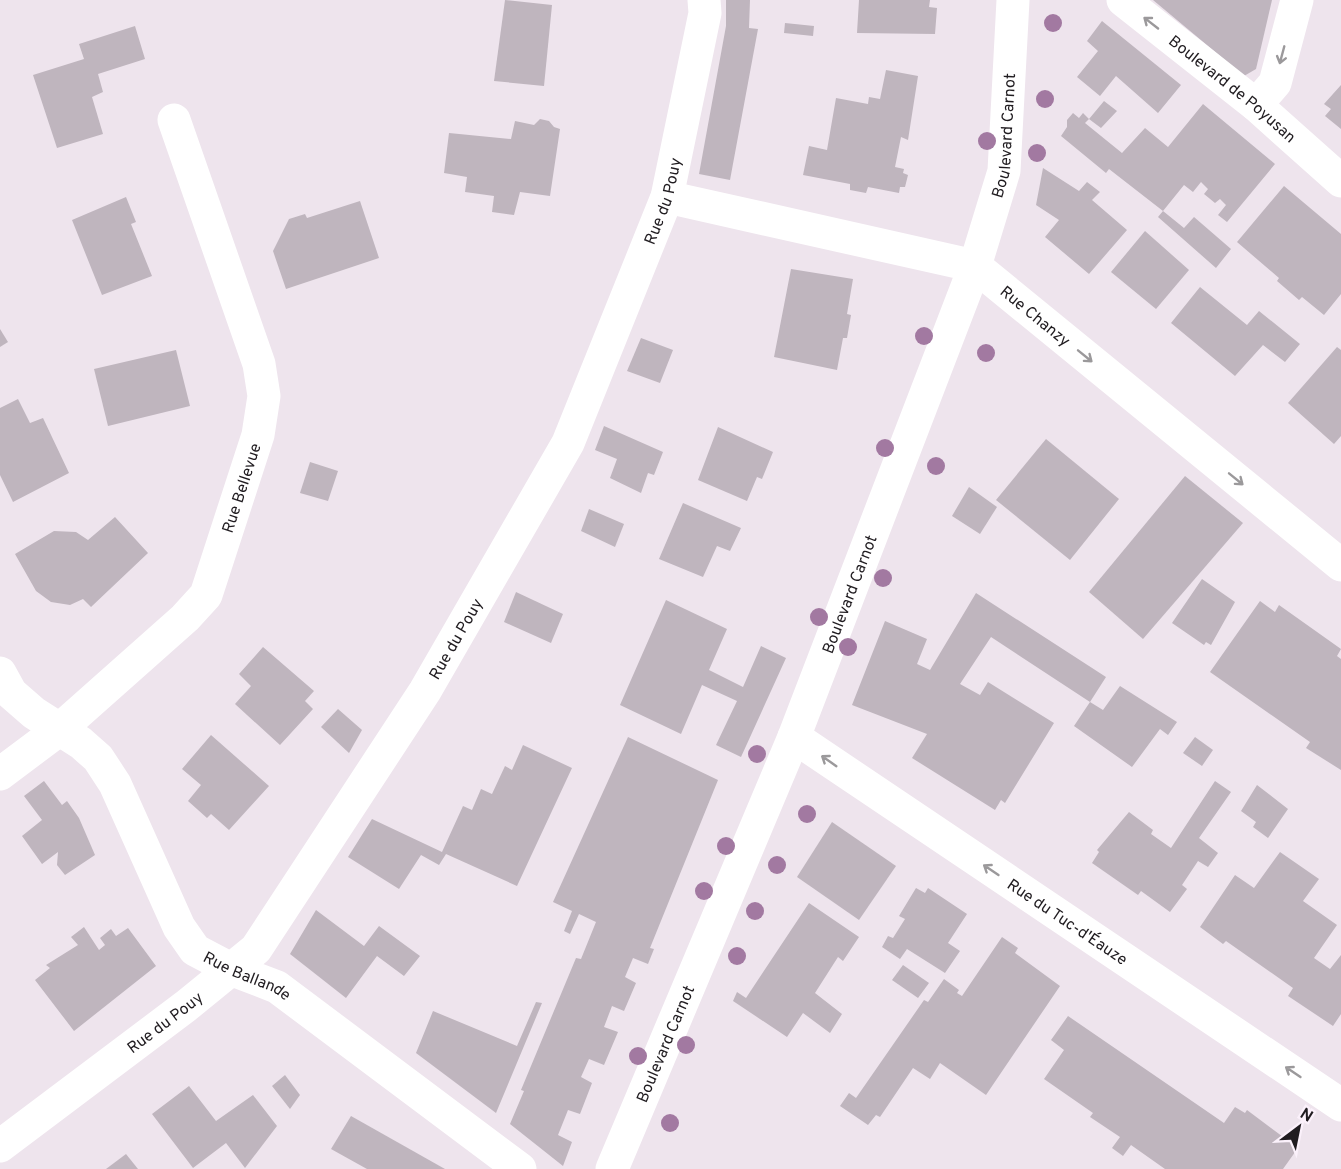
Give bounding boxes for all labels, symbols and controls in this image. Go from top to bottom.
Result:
one-way arrow [1144,16,1160,29]
street label: Boulevard de Poyusan [1164,32,1299,148]
one-way arrow [1276,46,1287,65]
street label: Boulevard Carnot [988,73,1021,201]
street label: Rue du Pouy [641,156,687,248]
street label: Rue Chanzy [995,282,1074,352]
one-way arrow [1077,349,1092,363]
street label: Rue Bellevue [219,441,267,536]
one-way arrow [1228,473,1244,486]
street label: Boulevard Carnot [819,533,883,657]
street label: Rue du Pouy [426,596,488,684]
one-way arrow [822,755,838,767]
one-way arrow [984,864,1000,876]
street label: Rue du Tuc-d'Éauze [1003,875,1131,970]
street label: Rue Ballande [199,948,294,1006]
street label: Boulevard Carnot [633,983,700,1106]
street label: Rue du Pouy [124,988,208,1059]
one-way arrow [1285,1066,1301,1078]
north arrow [1269,1097,1329,1157]
text: N [1296,1104,1316,1128]

